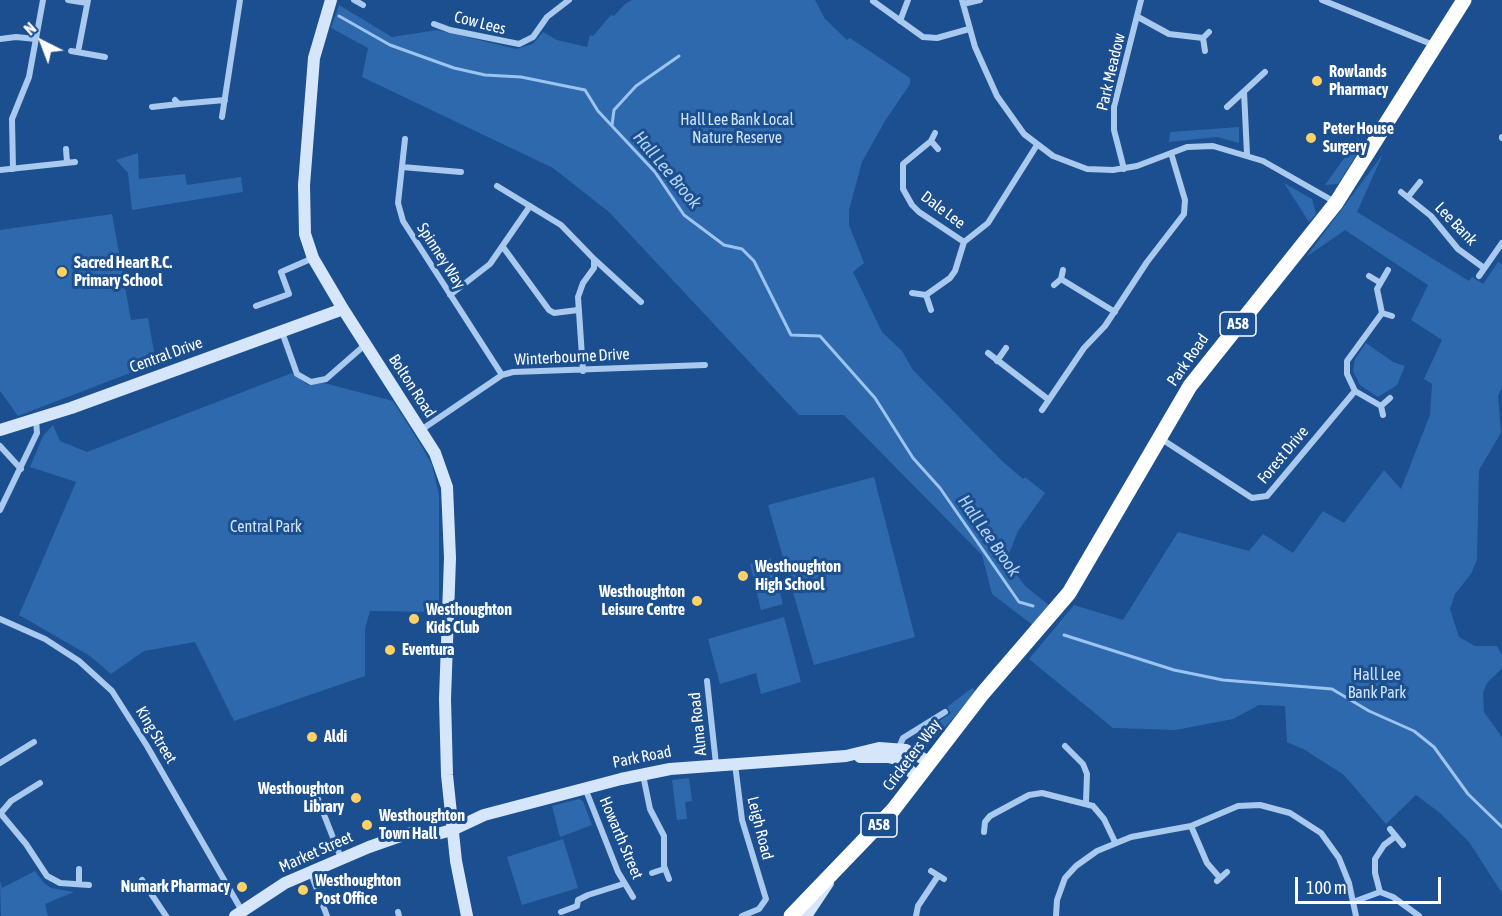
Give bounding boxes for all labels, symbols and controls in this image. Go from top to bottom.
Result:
street label: Cow Lees [452,7,508,39]
north arrow [12,12,72,72]
text: N [20,19,39,38]
street label: Park Meadow [1093,31,1129,113]
place label: Rowlands Pharmacy [1329,62,1388,100]
marker: Rowlands Pharmacy [1310,74,1324,88]
park label: Hall Lee Bank Local Nature Reserve [680,110,794,148]
place label: Peter House Surgery [1323,119,1394,157]
water label: Hall Lee Brook [628,127,706,213]
marker: Peter House Surgery [1304,131,1318,145]
street label: Dale Lee [917,187,969,233]
street label: Lee Bank [1431,198,1481,250]
street label: Spinney Way [413,220,469,292]
place label: Sacred Heart R.C. Primary School [74,253,172,291]
marker: Sacred Heart R.C. Primary School [55,265,69,279]
road number: A58 [1220,312,1256,336]
street label: Park Road [1163,330,1213,390]
street label: Central Drive [127,333,205,377]
street label: Winterbourne Drive [514,344,630,370]
street label: Bolton Road [384,351,440,421]
street label: Forest Drive [1253,422,1313,488]
water label: Hall Lee Brook [953,491,1025,581]
park label: Central Park [230,517,302,537]
place label: Westhoughton High School [755,557,841,595]
marker: Westhoughton High School [736,569,750,583]
place label: Westhoughton Leisure Centre [599,582,685,620]
marker: Westhoughton Leisure Centre [690,594,704,608]
place label: Westhoughton Kids Club [426,600,512,638]
marker: Westhoughton Kids Club [407,612,421,626]
place label: Eventura [402,640,454,660]
marker: Eventura [383,643,397,657]
park label: Hall Lee Bank Park [1348,665,1406,703]
street label: Alma Road [685,691,711,757]
street label: King Street [131,703,181,767]
street label: Cricketers Way [879,715,945,795]
place label: Aldi [324,727,347,747]
marker: Aldi [305,730,319,744]
street label: Park Road [611,742,673,772]
place label: Westhoughton Library [258,779,344,817]
marker: Westhoughton Library [349,791,363,805]
street label: Howarth Street [595,794,647,882]
street label: Leigh Road [743,794,777,862]
place label: Westhoughton Town Hall [379,806,465,844]
road number: A58 [861,813,897,837]
marker: Westhoughton Town Hall [360,818,374,832]
street label: Market Street [276,827,356,877]
scale bar [1298,865,1444,903]
place label: Westhoughton Post Office [315,871,401,909]
place label: Numark Pharmacy [121,877,230,897]
text: 100 m [1306,877,1347,898]
marker: Numark Pharmacy [235,880,249,894]
marker: Westhoughton Post Office [296,883,310,897]

